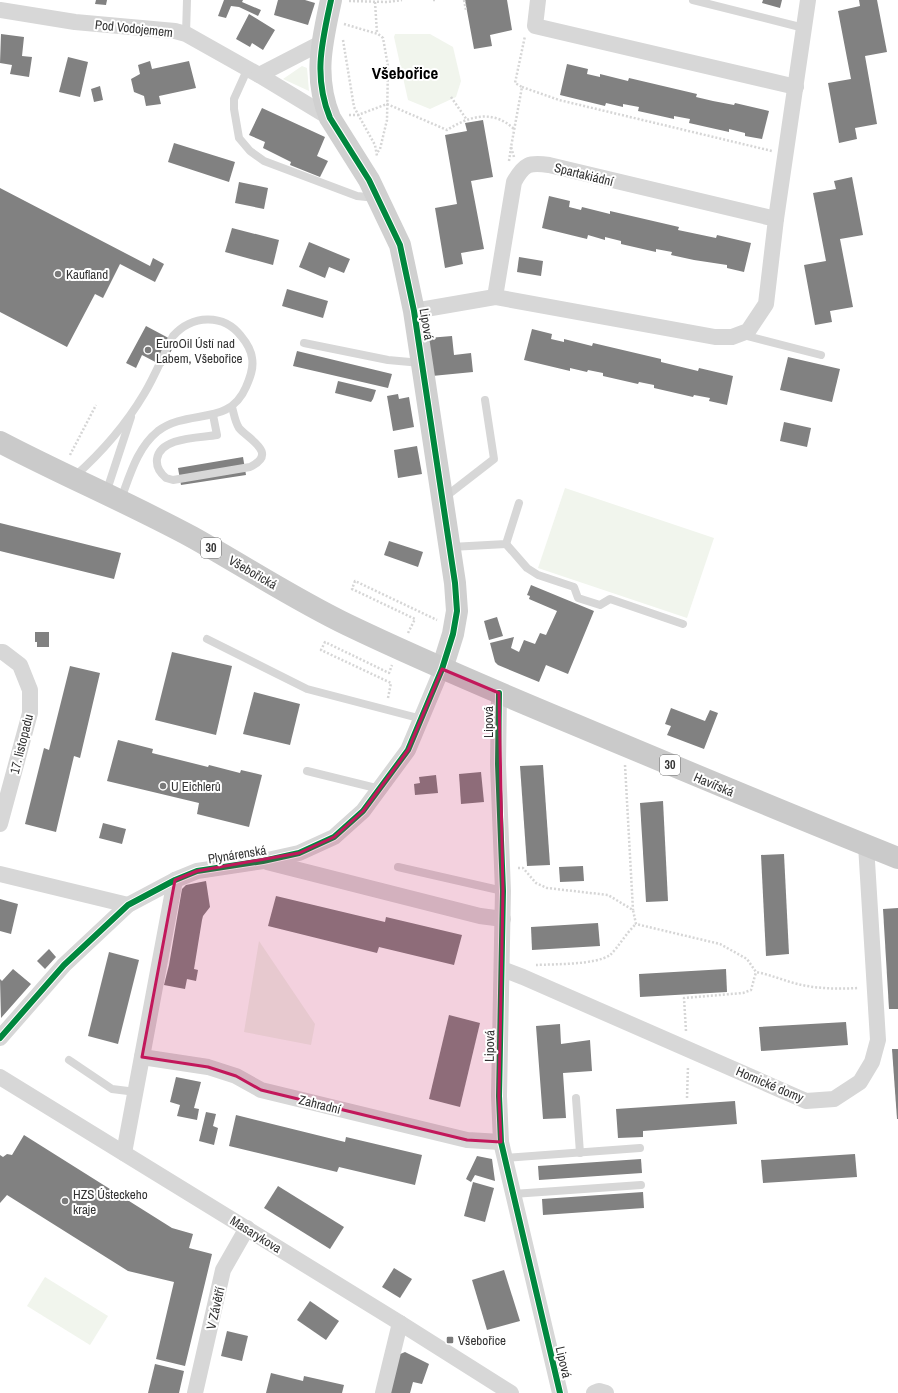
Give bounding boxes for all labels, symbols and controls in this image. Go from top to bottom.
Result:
street label: Pod Vodojemem [94,16,174,41]
district label: Všebořice [372,61,439,84]
street label: Spartakiádní [552,159,616,190]
place label: Kaufland [66,266,108,283]
marker: Kaufland [53,269,63,279]
street label: Lipová [416,307,437,341]
place label: EuroOil Ústí nad Labem, Všebořice [156,335,243,367]
marker: EuroOil Ústí nad Labem, Všebořice [143,345,153,355]
road number: 30 [201,538,221,558]
street label: Všebořická [225,552,280,593]
street label: Lipová [480,706,497,738]
street label: 17. listopadu [6,712,37,776]
road number: 30 [660,755,680,775]
street label: Havířská [691,768,737,801]
place label: U Eichlerů [171,778,221,795]
marker: U Eichlerů [158,781,168,791]
street label: Plynárenská [207,841,267,867]
street label: Lipová [481,1030,498,1062]
street label: Hornické domy [733,1063,807,1107]
street label: Zahradní [297,1091,344,1118]
place label: HZS Ústeckeho kraje [73,1186,148,1218]
marker: HZS Ústeckeho kraje [60,1196,70,1206]
street label: Masarykova [227,1212,285,1257]
street label: V Závětří [202,1284,229,1331]
place label: Všebořice [458,1332,506,1349]
marker: Všebořice [445,1335,455,1345]
street label: Lipová [552,1345,575,1380]

